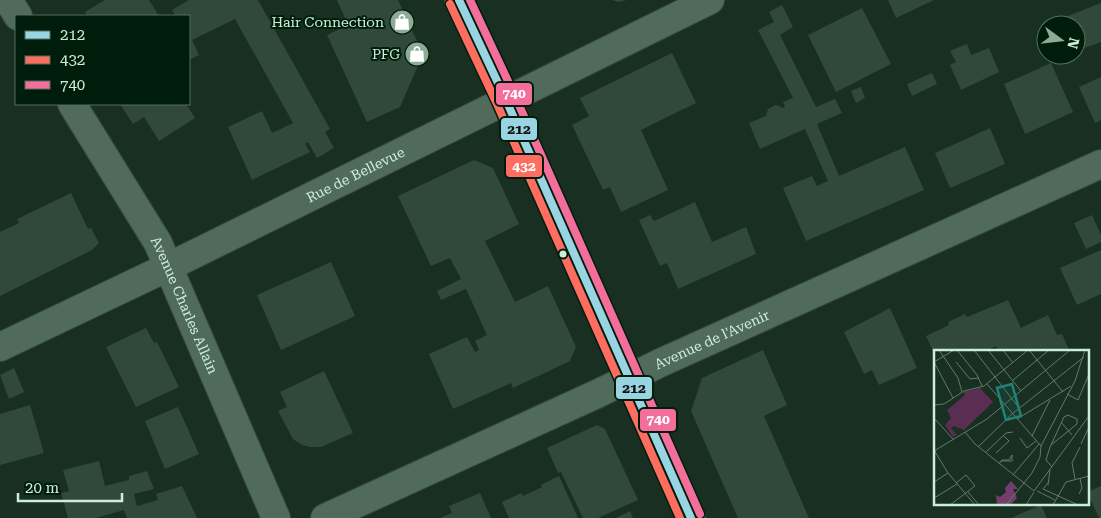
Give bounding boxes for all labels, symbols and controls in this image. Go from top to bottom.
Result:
shop icon: Hair Connection [389,9,415,35]
place label: Hair Connection [271,14,384,30]
legend [15,15,190,105]
north arrow [1036,15,1086,65]
text: 212 [60,26,85,44]
text: N [1064,36,1083,51]
shop icon: PFG [404,41,430,67]
place label: PFG [372,46,400,62]
text: 432 [60,51,85,69]
text: 740 [60,76,85,94]
line badge: 740 [495,82,533,106]
text: 740 [502,85,526,101]
line badge: 212 [500,117,538,141]
text: 212 [507,121,531,137]
street label: Rue de Bellevue [304,144,407,206]
line badge: 432 [505,154,543,178]
text: 432 [512,158,536,174]
street label: Avenue Charles Allain [148,233,221,376]
unlabelled marker [558,249,568,259]
street label: Avenue de l'Avenir [652,307,772,373]
inset map [934,350,1088,506]
line badge: 212 [615,376,653,400]
text: 212 [622,380,646,396]
line badge: 740 [639,408,677,432]
text: 740 [646,411,670,427]
scale bar [18,470,121,502]
text: 20 m [25,479,60,497]

